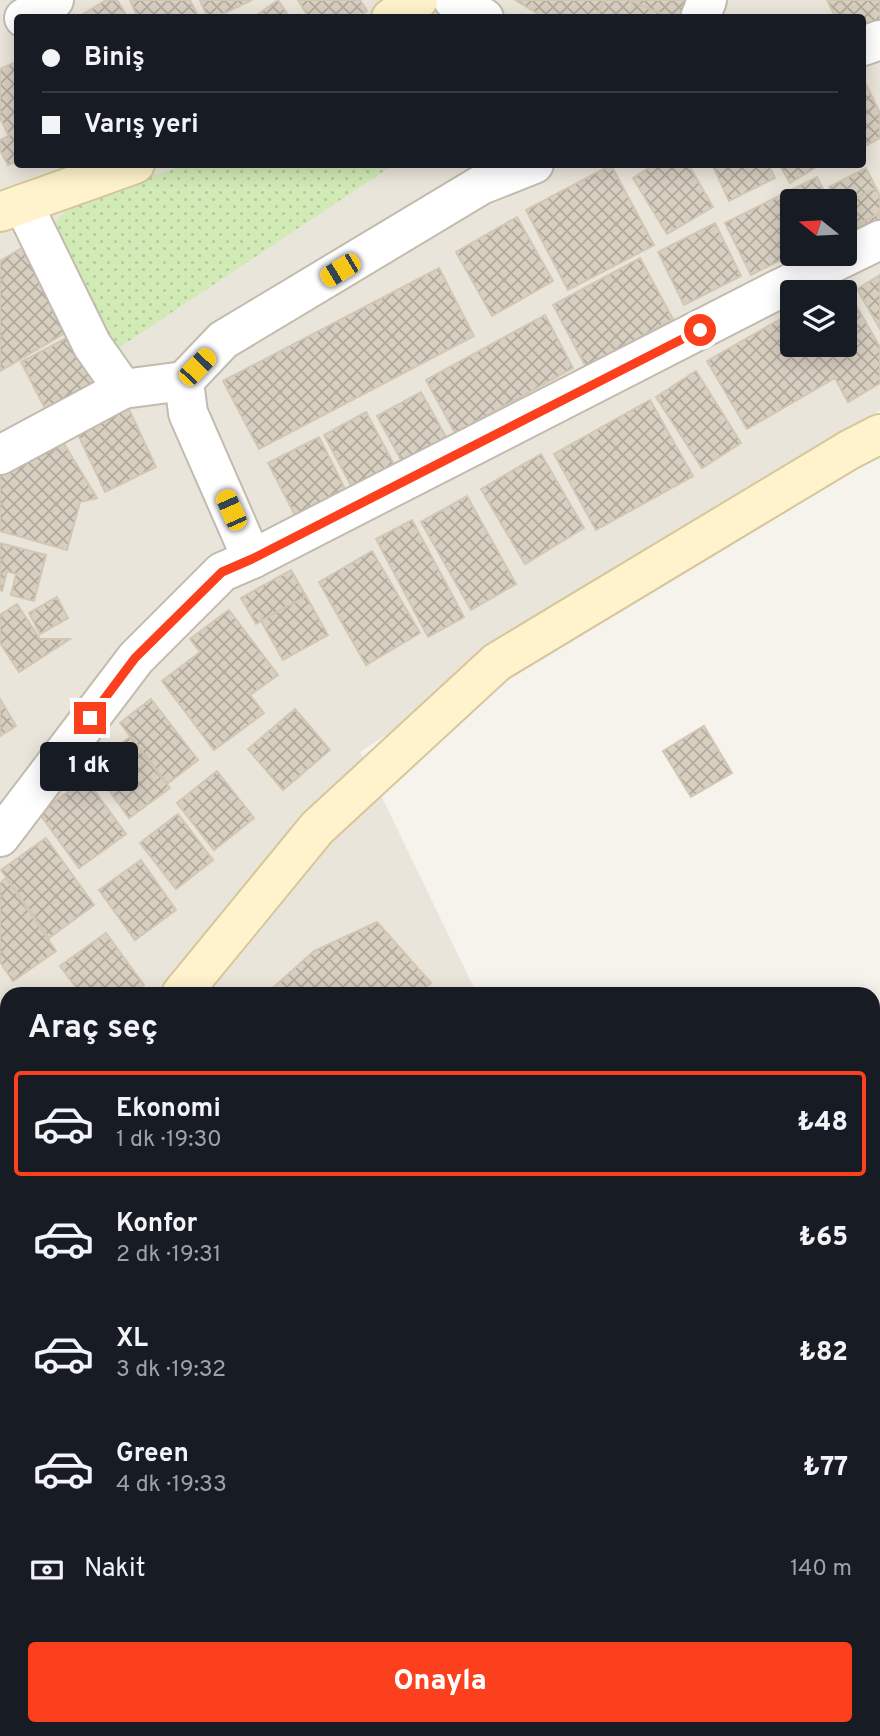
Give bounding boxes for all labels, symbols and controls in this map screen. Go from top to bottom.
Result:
text: Biniş [84,42,145,75]
text: Varış yeri [84,109,199,142]
north arrow [780,189,858,266]
map controls [780,189,857,357]
car [317,250,364,290]
button: layers [780,280,857,357]
route start [684,314,716,346]
car [175,345,220,389]
car [213,487,250,533]
route end [74,702,106,734]
callout: 1 dk [41,742,139,792]
text: 1 dk [68,752,110,781]
text: Araç seç [28,1009,158,1049]
icon: car [32,1092,95,1155]
text: Ekonomi [116,1093,221,1126]
text: ₺48 [797,1107,848,1140]
text: 1 dk · 19:30 [116,1126,222,1155]
icon: car [32,1207,95,1270]
text: Konfor [116,1208,197,1241]
text: ₺65 [799,1222,848,1255]
text: 2 dk · 19:31 [116,1241,221,1270]
icon: car [32,1322,95,1385]
text: XL [116,1323,148,1356]
text: ₺82 [799,1337,848,1370]
text: 3 dk · 19:32 [116,1356,226,1385]
icon: car [32,1437,95,1500]
text: Green [116,1438,189,1471]
text: ₺77 [803,1452,848,1485]
text: 4 dk · 19:33 [116,1471,227,1500]
icon: cash [28,1551,66,1589]
text: Nakit [84,1553,146,1586]
text: 140 m [790,1555,852,1584]
button: Onayla [28,1642,852,1722]

